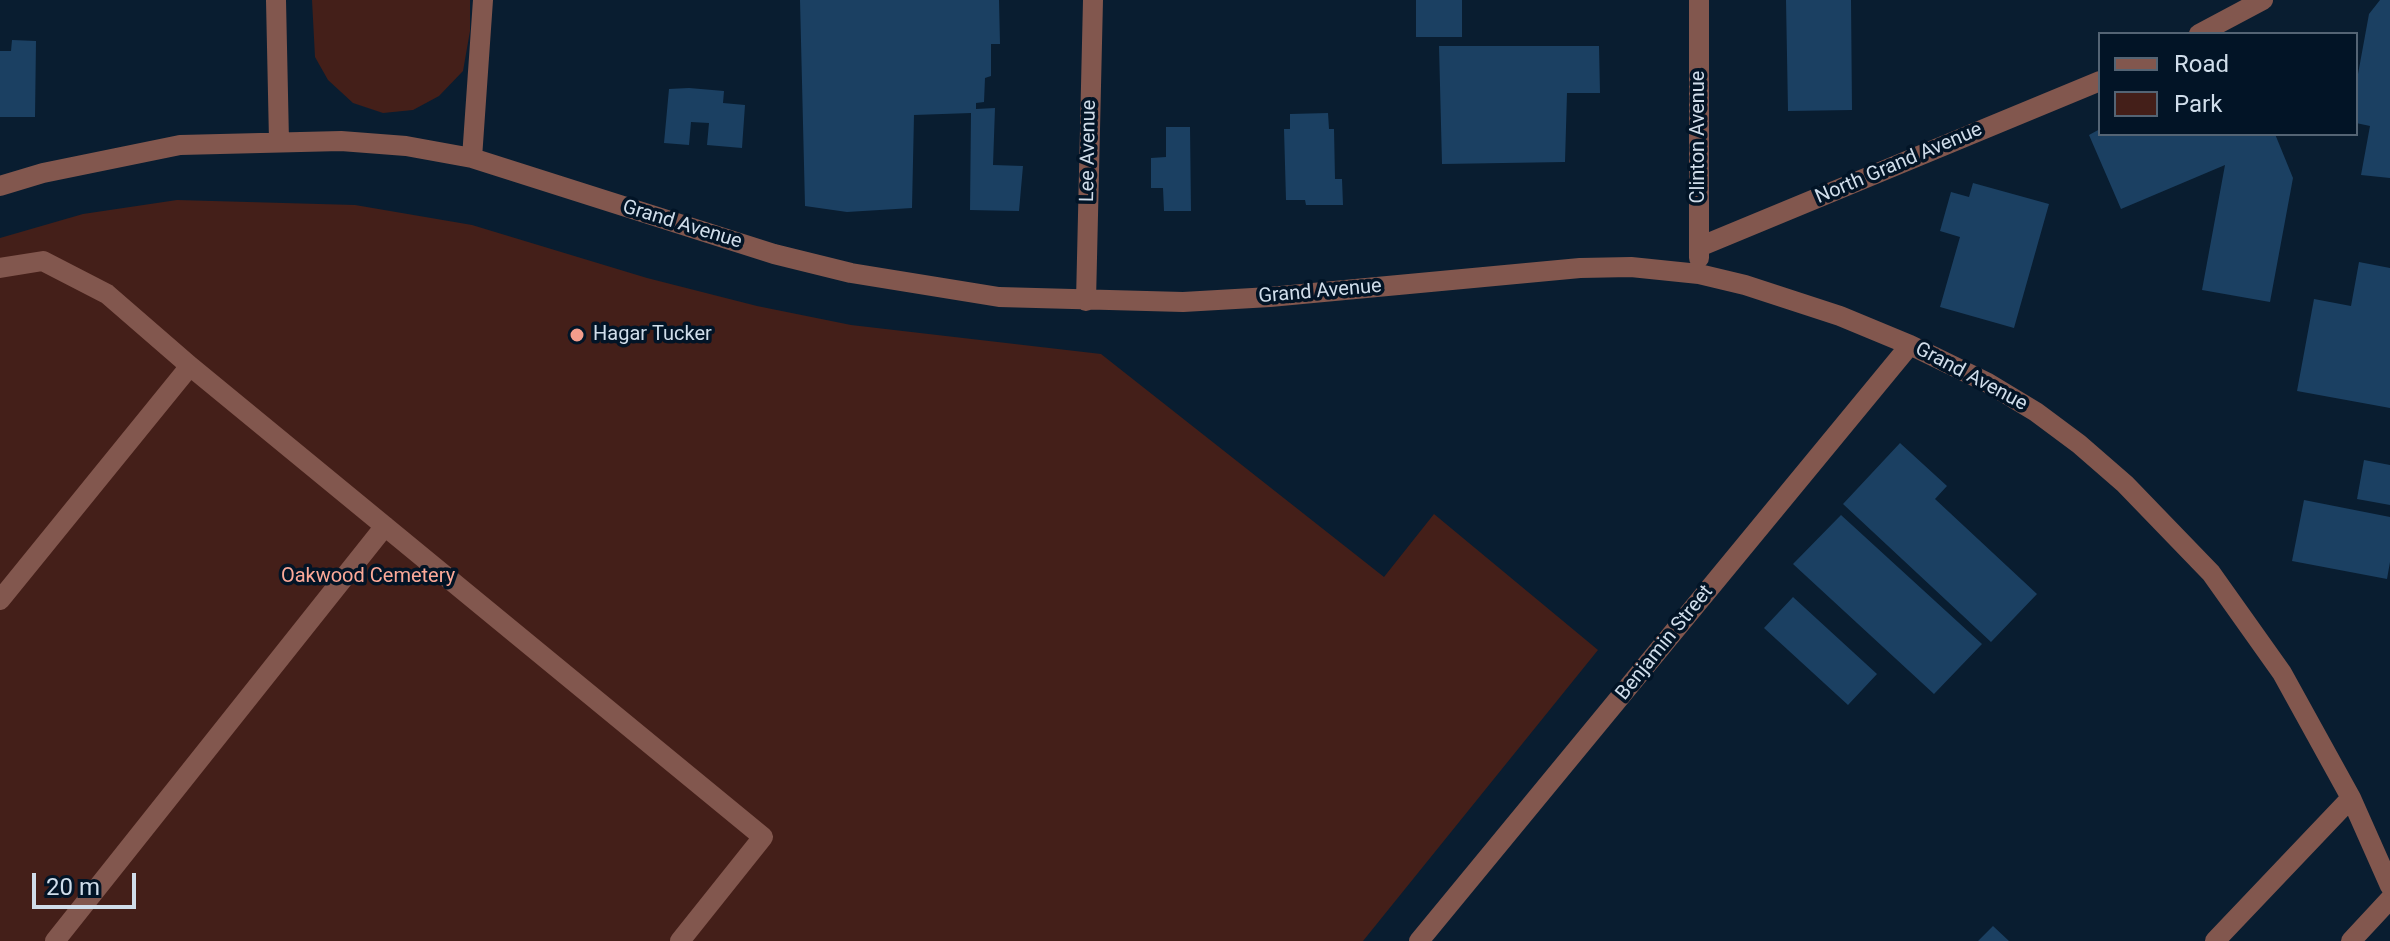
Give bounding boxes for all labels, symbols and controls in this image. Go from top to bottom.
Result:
legend [2098,32,2358,136]
text: Road [2174,50,2229,78]
street label: Clinton Avenue [1687,71,1711,203]
text: Park [2174,90,2222,118]
street label: Lee Avenue [1076,100,1102,202]
street label: North Grand Avenue [1812,118,1986,210]
street label: Grand Avenue [619,195,745,255]
street label: Grand Avenue [1257,275,1383,309]
place label: Hagar Tucker [593,323,712,347]
marker: Hagar Tucker [568,326,586,344]
street label: Grand Avenue [1911,337,2031,417]
park label: Oakwood Cemetery [281,565,455,589]
street label: Benjamin Street [1611,581,1719,705]
scale bar [36,857,140,907]
text: 20 m [46,873,100,901]

